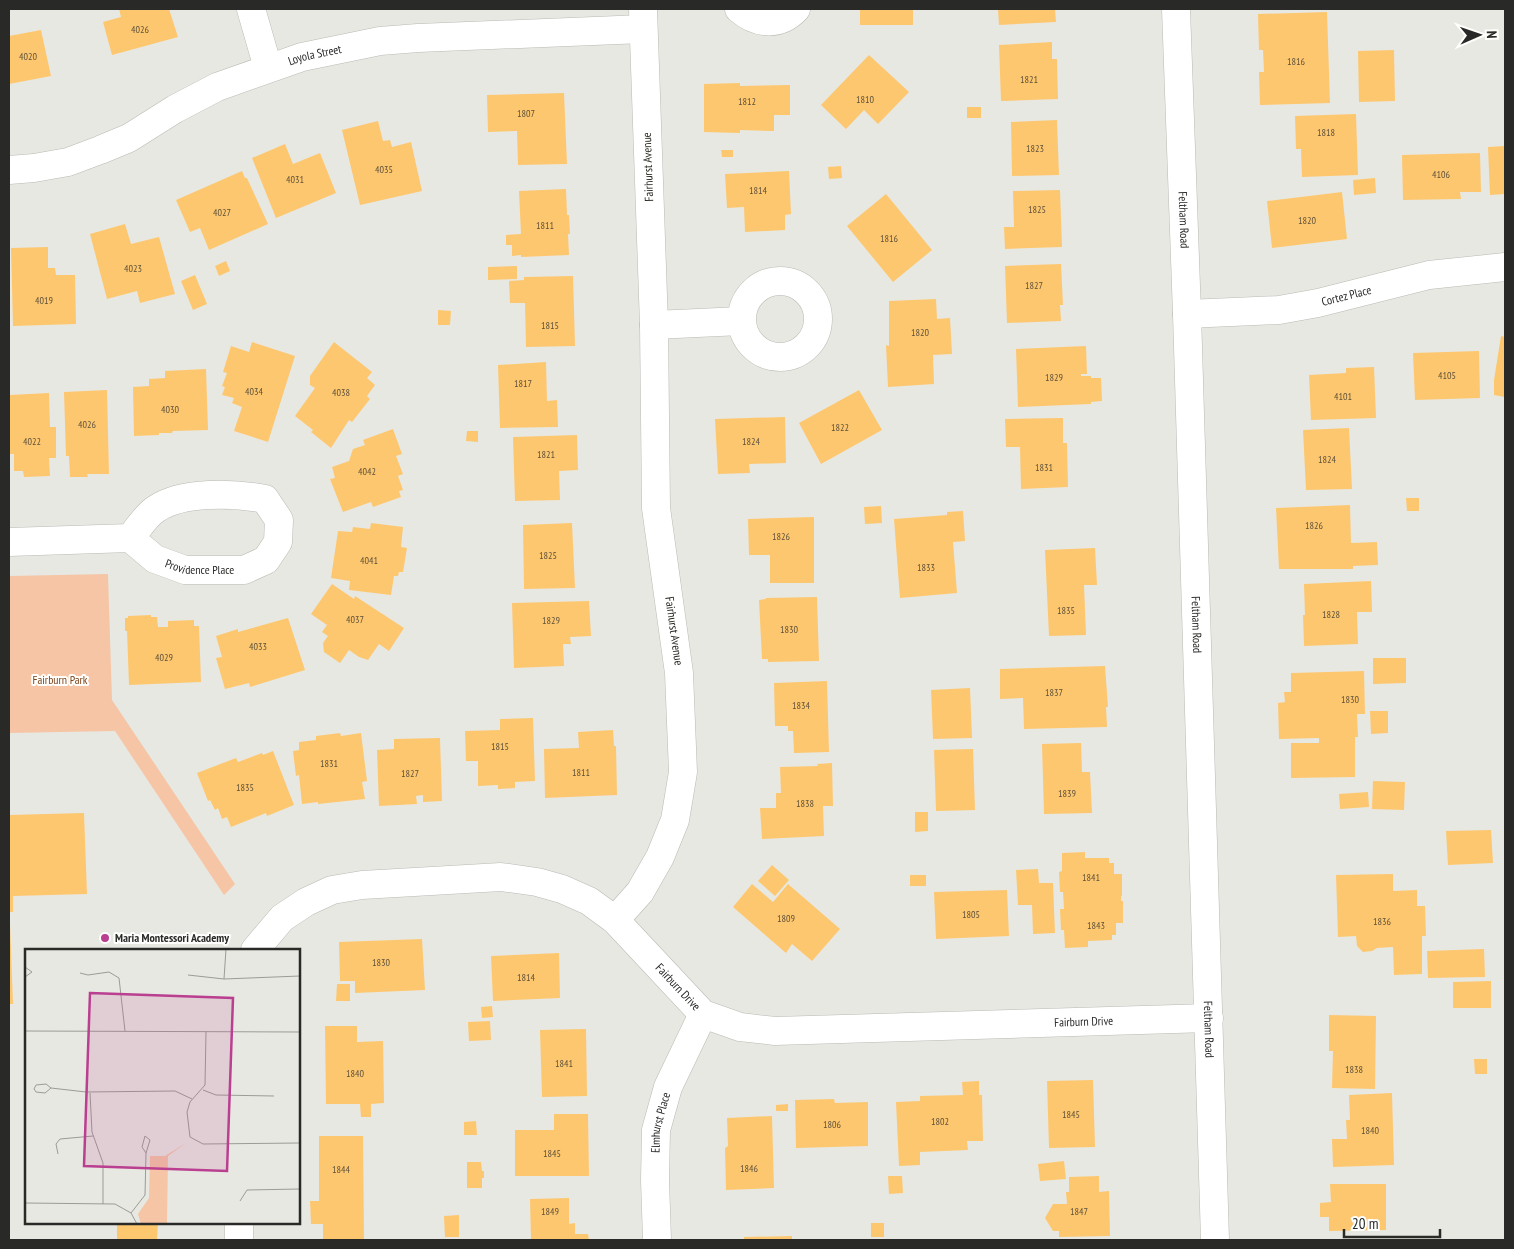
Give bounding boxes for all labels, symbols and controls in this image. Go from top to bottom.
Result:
north arrow [1454,10,1504,60]
house number: 4026 [131,23,150,36]
text: N [1483,30,1501,39]
street label: Loyola Street [286,41,343,68]
house number: 4020 [19,50,38,63]
house number: 1816 [1287,55,1306,68]
house number: 1821 [1020,73,1038,86]
house number: 1810 [856,93,875,106]
house number: 1812 [738,95,756,108]
house number: 1807 [517,107,535,120]
house number: 1818 [1317,126,1335,139]
street label: Fairhurst Avenue [639,132,656,202]
house number: 1823 [1026,142,1044,155]
house number: 4035 [375,163,393,176]
house number: 4106 [1432,168,1451,181]
house number: 4031 [286,173,304,186]
house number: 1814 [749,184,768,197]
street label: Feltham Road [1176,191,1193,249]
house number: 1825 [1028,203,1046,216]
house number: 4027 [213,206,231,219]
house number: 1820 [1298,214,1317,227]
house number: 1811 [536,219,554,232]
house number: 1816 [880,232,899,245]
house number: 4023 [124,262,142,275]
house number: 1827 [1025,279,1043,292]
street label: Cortez Place [1320,282,1373,309]
house number: 4019 [35,294,53,307]
house number: 1815 [541,319,559,332]
house number: 1820 [911,326,930,339]
house number: 4105 [1438,369,1456,382]
house number: 1829 [1045,371,1063,384]
house number: 1817 [514,377,532,390]
house number: 4034 [245,385,264,398]
house number: 4038 [332,386,350,399]
house number: 4101 [1334,390,1352,403]
house number: 4030 [161,403,180,416]
house number: 4026 [78,418,97,431]
house number: 1822 [831,421,849,434]
house number: 4022 [23,435,41,448]
house number: 1824 [742,435,761,448]
house number: 1821 [537,448,555,461]
house number: 1824 [1318,453,1337,466]
house number: 1831 [1035,461,1053,474]
house number: 4042 [358,465,376,478]
house number: 1826 [1305,519,1324,532]
house number: 1826 [772,530,791,543]
house number: 1825 [539,549,557,562]
house number: 4041 [360,554,378,567]
street label: Providence Place [163,555,234,577]
house number: 1833 [917,561,935,574]
street label: Fairhurst Avenue [662,596,687,666]
street label: Feltham Road [1189,596,1205,653]
house number: 1835 [1057,604,1075,617]
house number: 1828 [1322,608,1340,621]
house number: 4037 [346,613,364,626]
house number: 1829 [542,614,560,627]
house number: 1830 [780,623,799,636]
house number: 4033 [249,640,267,653]
house number: 4029 [155,651,173,664]
park label: Fairburn Park [33,672,88,687]
house number: 1837 [1045,686,1063,699]
house number: 1830 [1341,693,1360,706]
house number: 1834 [792,699,811,712]
house number: 1815 [491,740,509,753]
house number: 1831 [320,757,338,770]
house number: 1811 [572,766,590,779]
house number: 1827 [401,767,419,780]
house number: 1835 [236,781,254,794]
house number: 1839 [1058,787,1076,800]
house number: 1838 [796,797,814,810]
house number: 1841 [1082,871,1100,884]
house number: 1805 [962,908,980,921]
house number: 1809 [777,912,795,925]
house number: 1836 [1373,915,1392,928]
house number: 1843 [1087,919,1105,932]
place label: Maria Montessori Academy [115,930,229,945]
marker: Maria Montessori Academy [99,932,111,944]
inset map [25,949,300,1224]
house number: 1830 [372,956,391,969]
street label: Fairburn Drive [653,960,704,1014]
house number: 1814 [517,971,536,984]
street label: Feltham Road [1201,1001,1217,1058]
street label: Fairburn Drive [1054,1013,1113,1030]
house number: 1841 [555,1057,573,1070]
house number: 1838 [1345,1063,1363,1076]
house number: 1840 [346,1067,365,1080]
street label: Elmhurst Place [648,1091,673,1153]
house number: 1845 [1062,1108,1080,1121]
house number: 1802 [931,1115,949,1128]
house number: 1806 [823,1118,842,1131]
house number: 1840 [1361,1124,1380,1137]
house number: 1845 [543,1147,561,1160]
house number: 1846 [740,1162,759,1175]
house number: 1844 [332,1163,351,1176]
house number: 1849 [541,1205,559,1218]
house number: 1847 [1070,1205,1088,1218]
scale bar [1344,1206,1440,1238]
text: 20 m [1352,1214,1378,1233]

